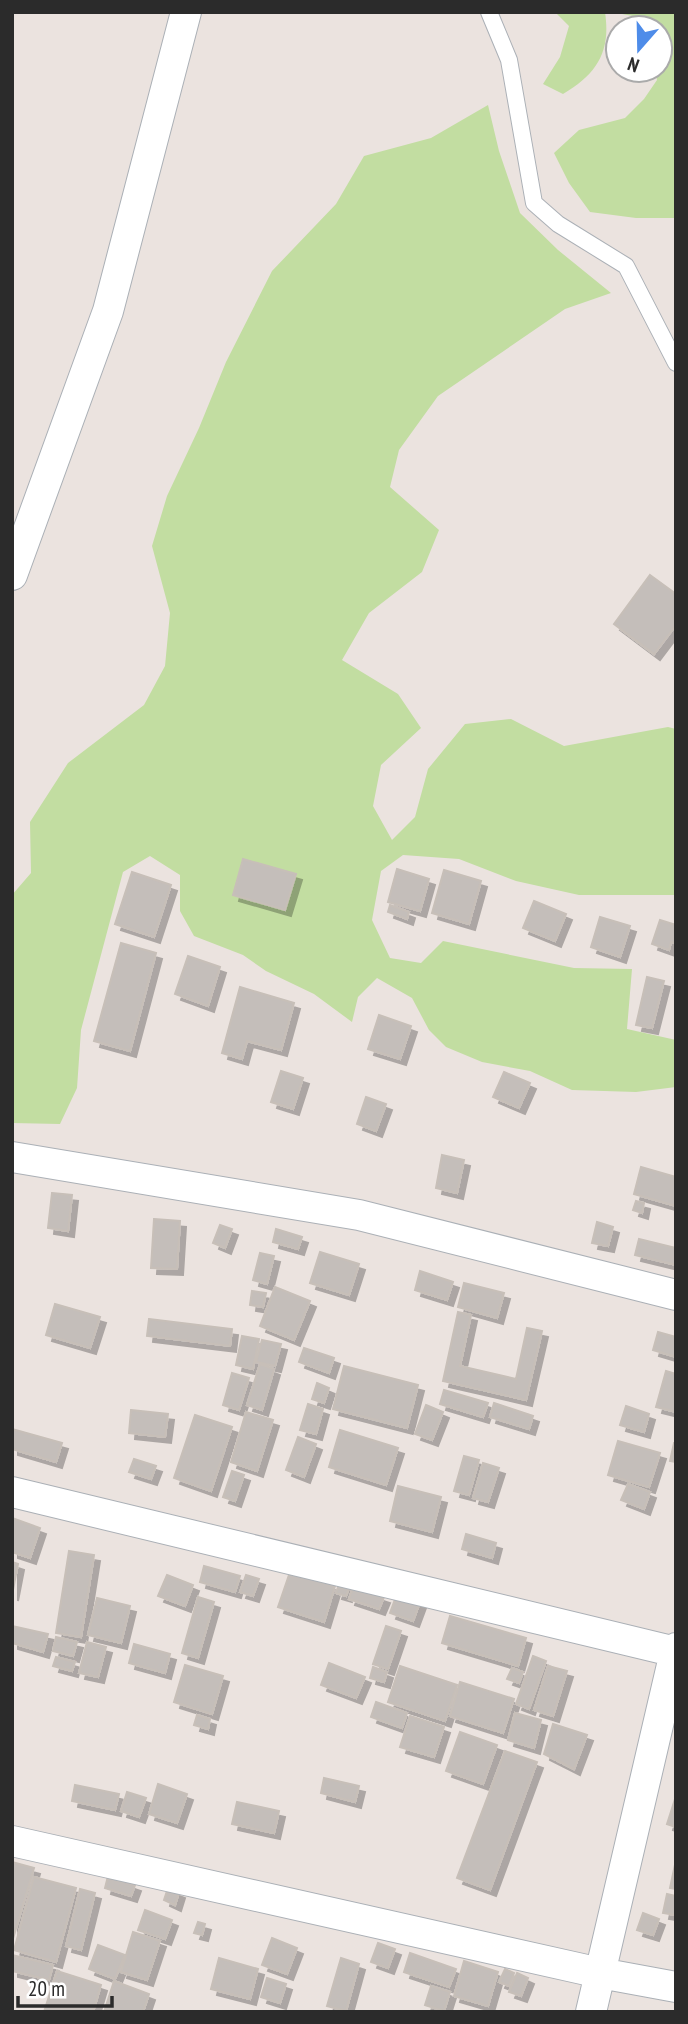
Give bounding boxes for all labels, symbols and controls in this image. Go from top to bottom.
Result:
north arrow [604,14,674,84]
text: N [624,52,642,78]
scale bar [18,1965,112,2009]
text: 20 m [28,1975,65,2002]

